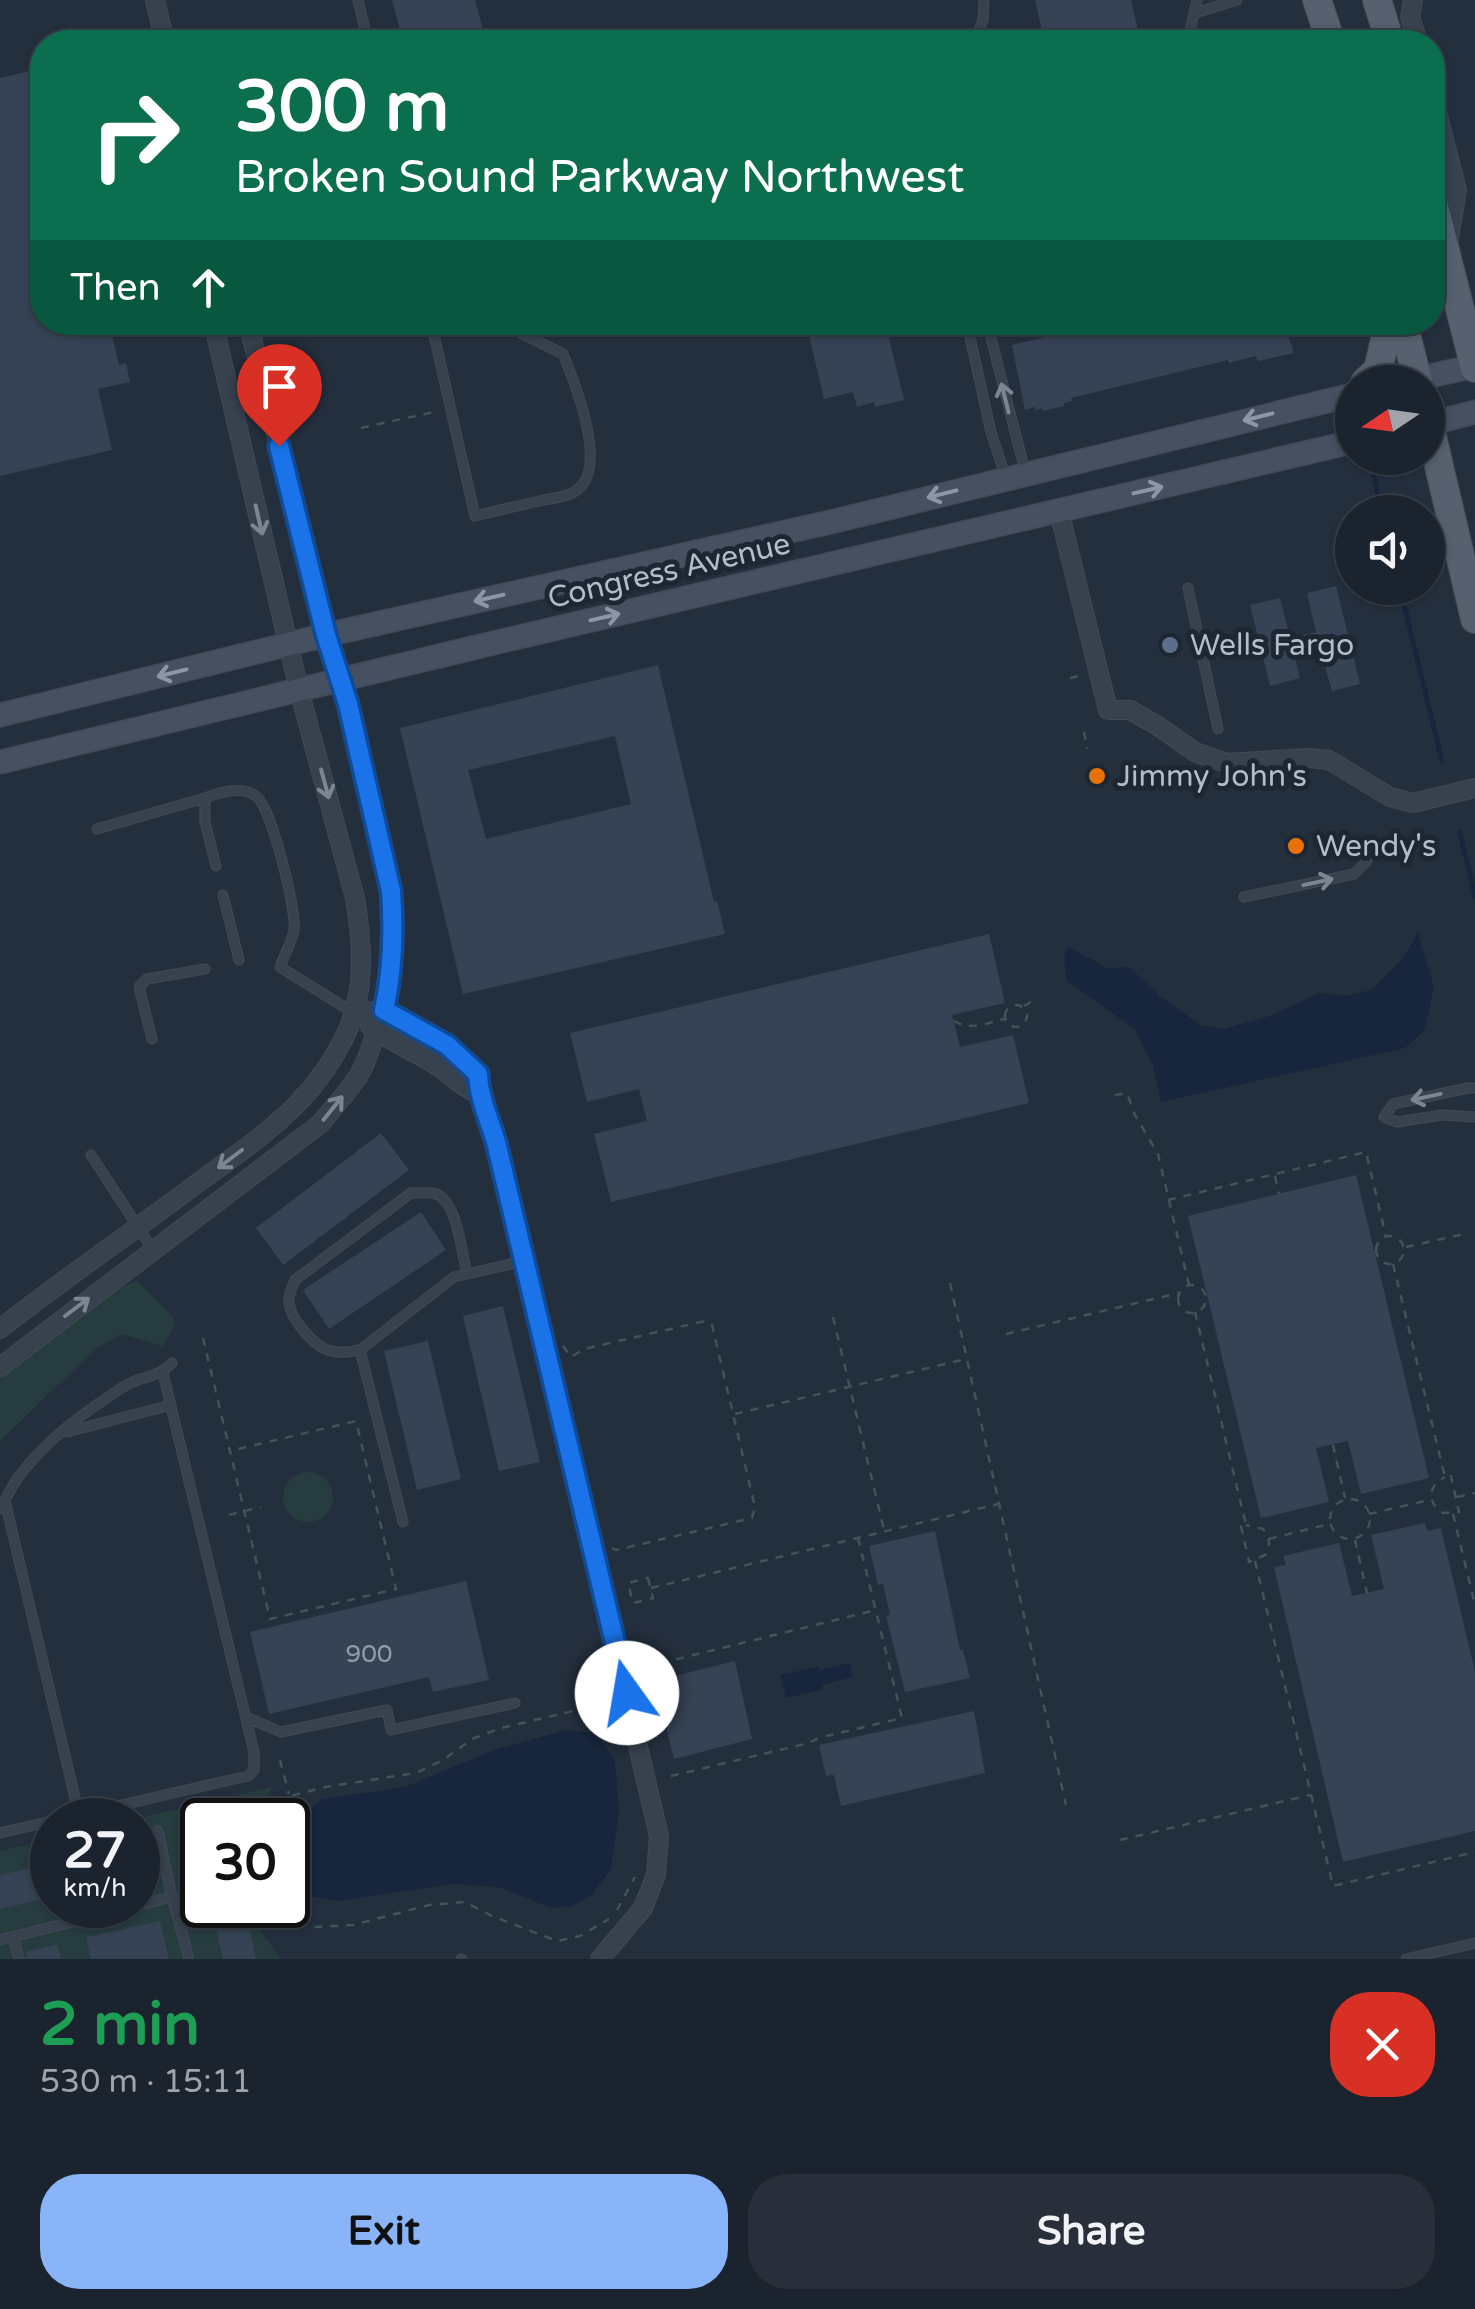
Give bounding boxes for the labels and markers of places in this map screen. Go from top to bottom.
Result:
pin [237,344,322,447]
place label: Wells Fargo [1190,627,1354,664]
marker: Wells Fargo [1159,634,1181,656]
place label: Jimmy John's [1117,758,1307,795]
marker: Jimmy John's [1086,765,1108,787]
place label: Wendy's [1316,828,1436,865]
marker: Wendy's [1285,835,1307,857]

